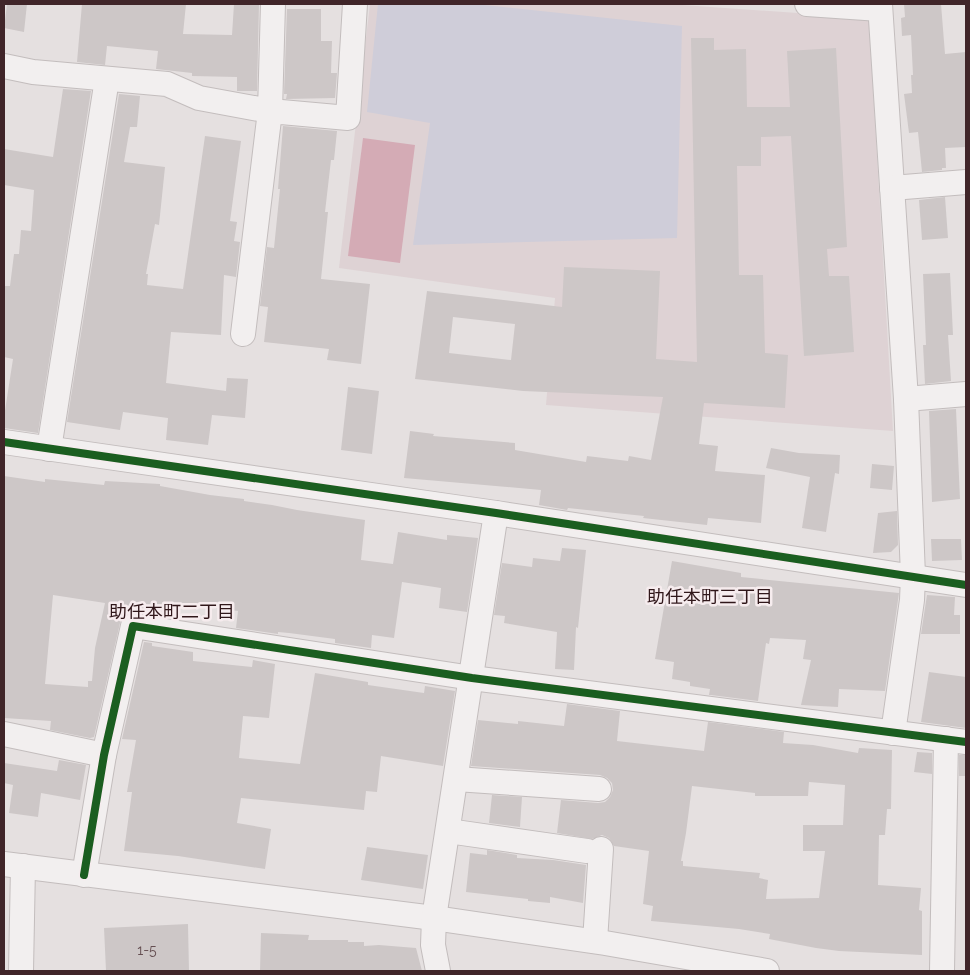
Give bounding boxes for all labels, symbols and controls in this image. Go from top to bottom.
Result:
district label: 助任本町三丁目 [647,586,773,607]
district label: 助任本町二丁目 [109,601,235,622]
house number: 1-5 [137,942,157,958]

